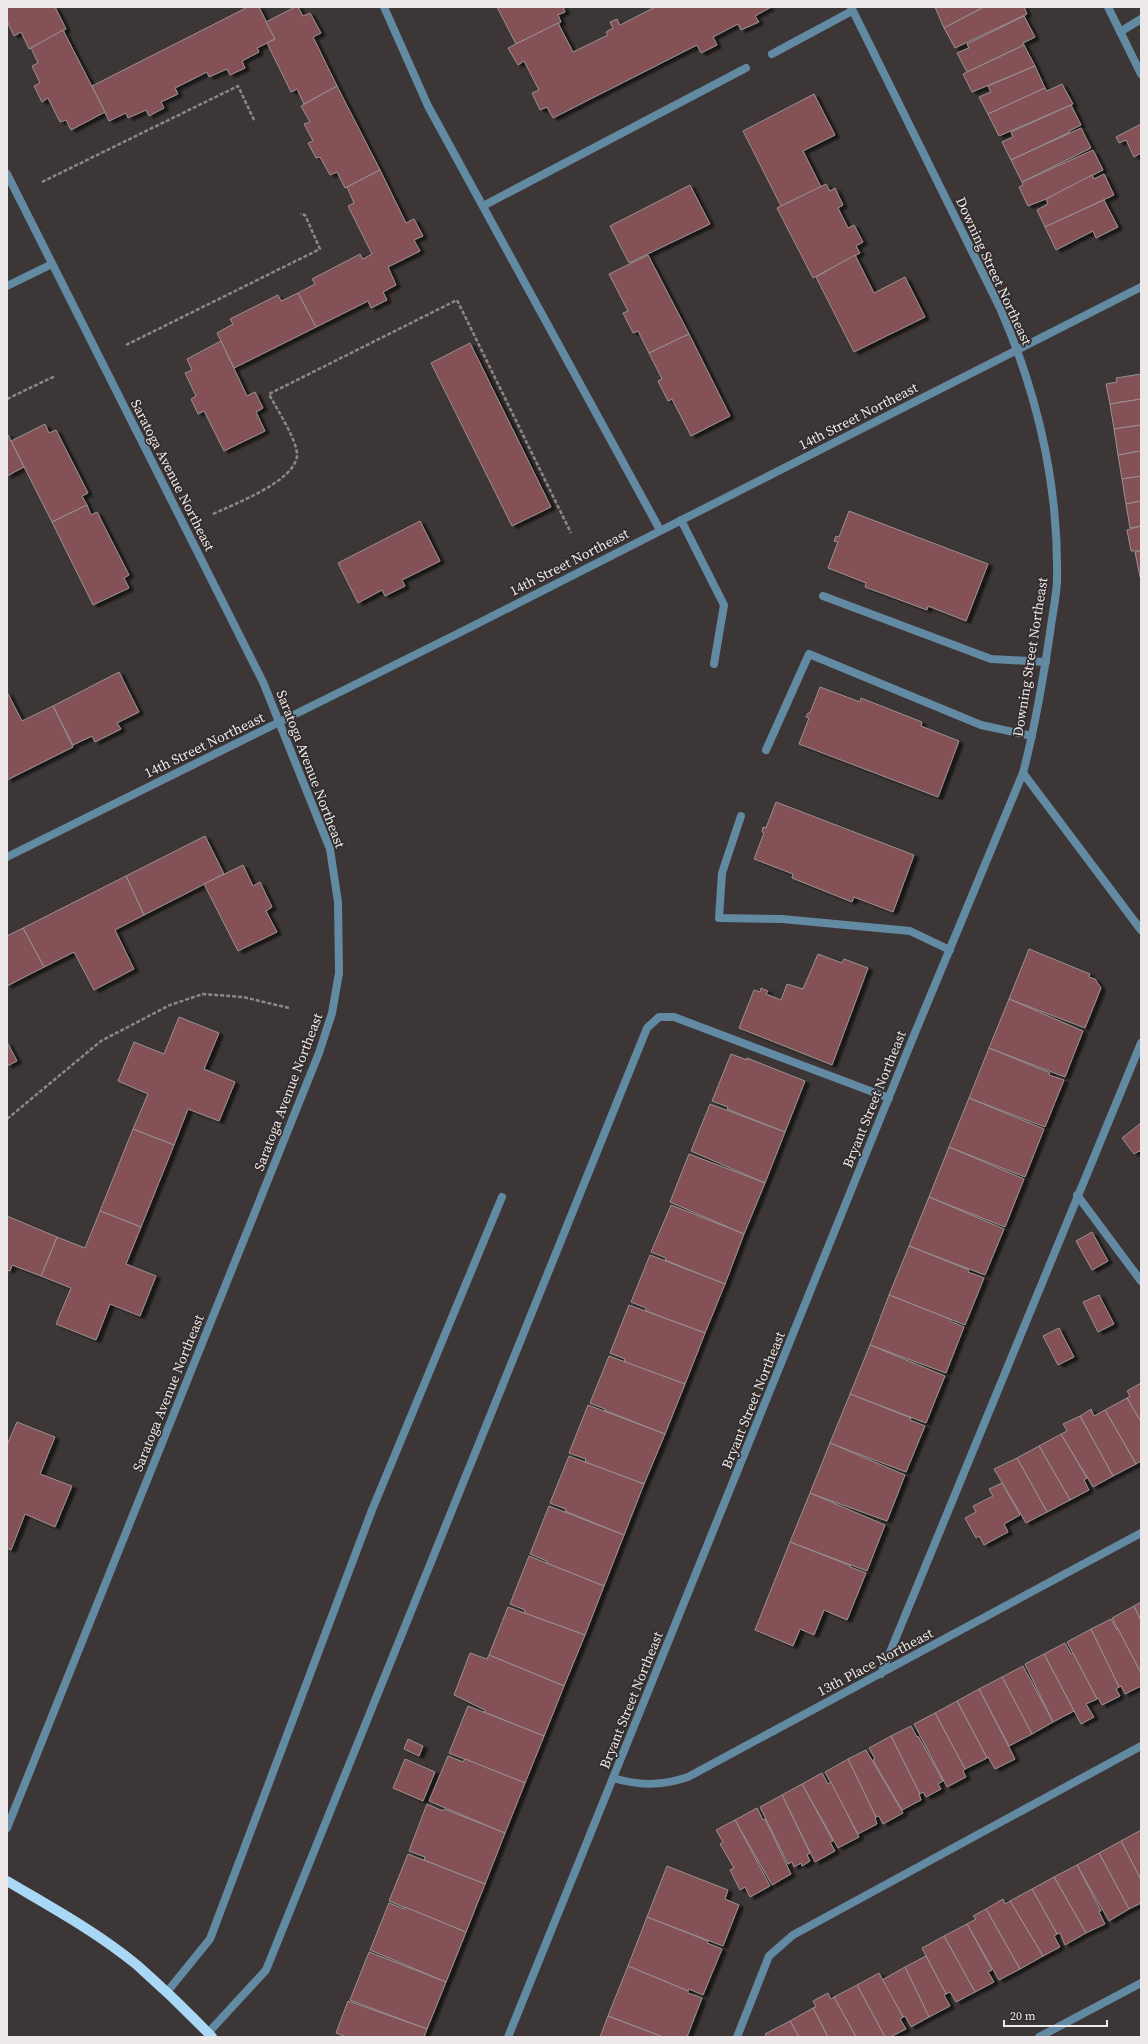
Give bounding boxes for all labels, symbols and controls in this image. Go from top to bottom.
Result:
street label: Downing Street Northeast [951,194,1037,349]
street label: 14th Street Northeast [795,377,921,455]
street label: Saratoga Avenue Northeast [126,396,220,555]
street label: 14th Street Northeast [506,523,632,601]
street label: Downing Street Northeast [1008,575,1053,738]
street label: Saratoga Avenue Northeast [272,687,351,851]
street label: 14th Street Northeast [141,707,268,783]
street label: Saratoga Avenue Northeast [249,1010,328,1174]
street label: Bryant Street Northeast [837,1027,911,1171]
street label: Saratoga Avenue Northeast [127,1311,209,1474]
street label: Bryant Street Northeast [716,1328,790,1472]
street label: 13th Place Northeast [814,1623,937,1701]
street label: Bryant Street Northeast [594,1628,668,1772]
scale bar [1004,2002,1107,2028]
text: 20 m [1010,2008,1036,2024]

